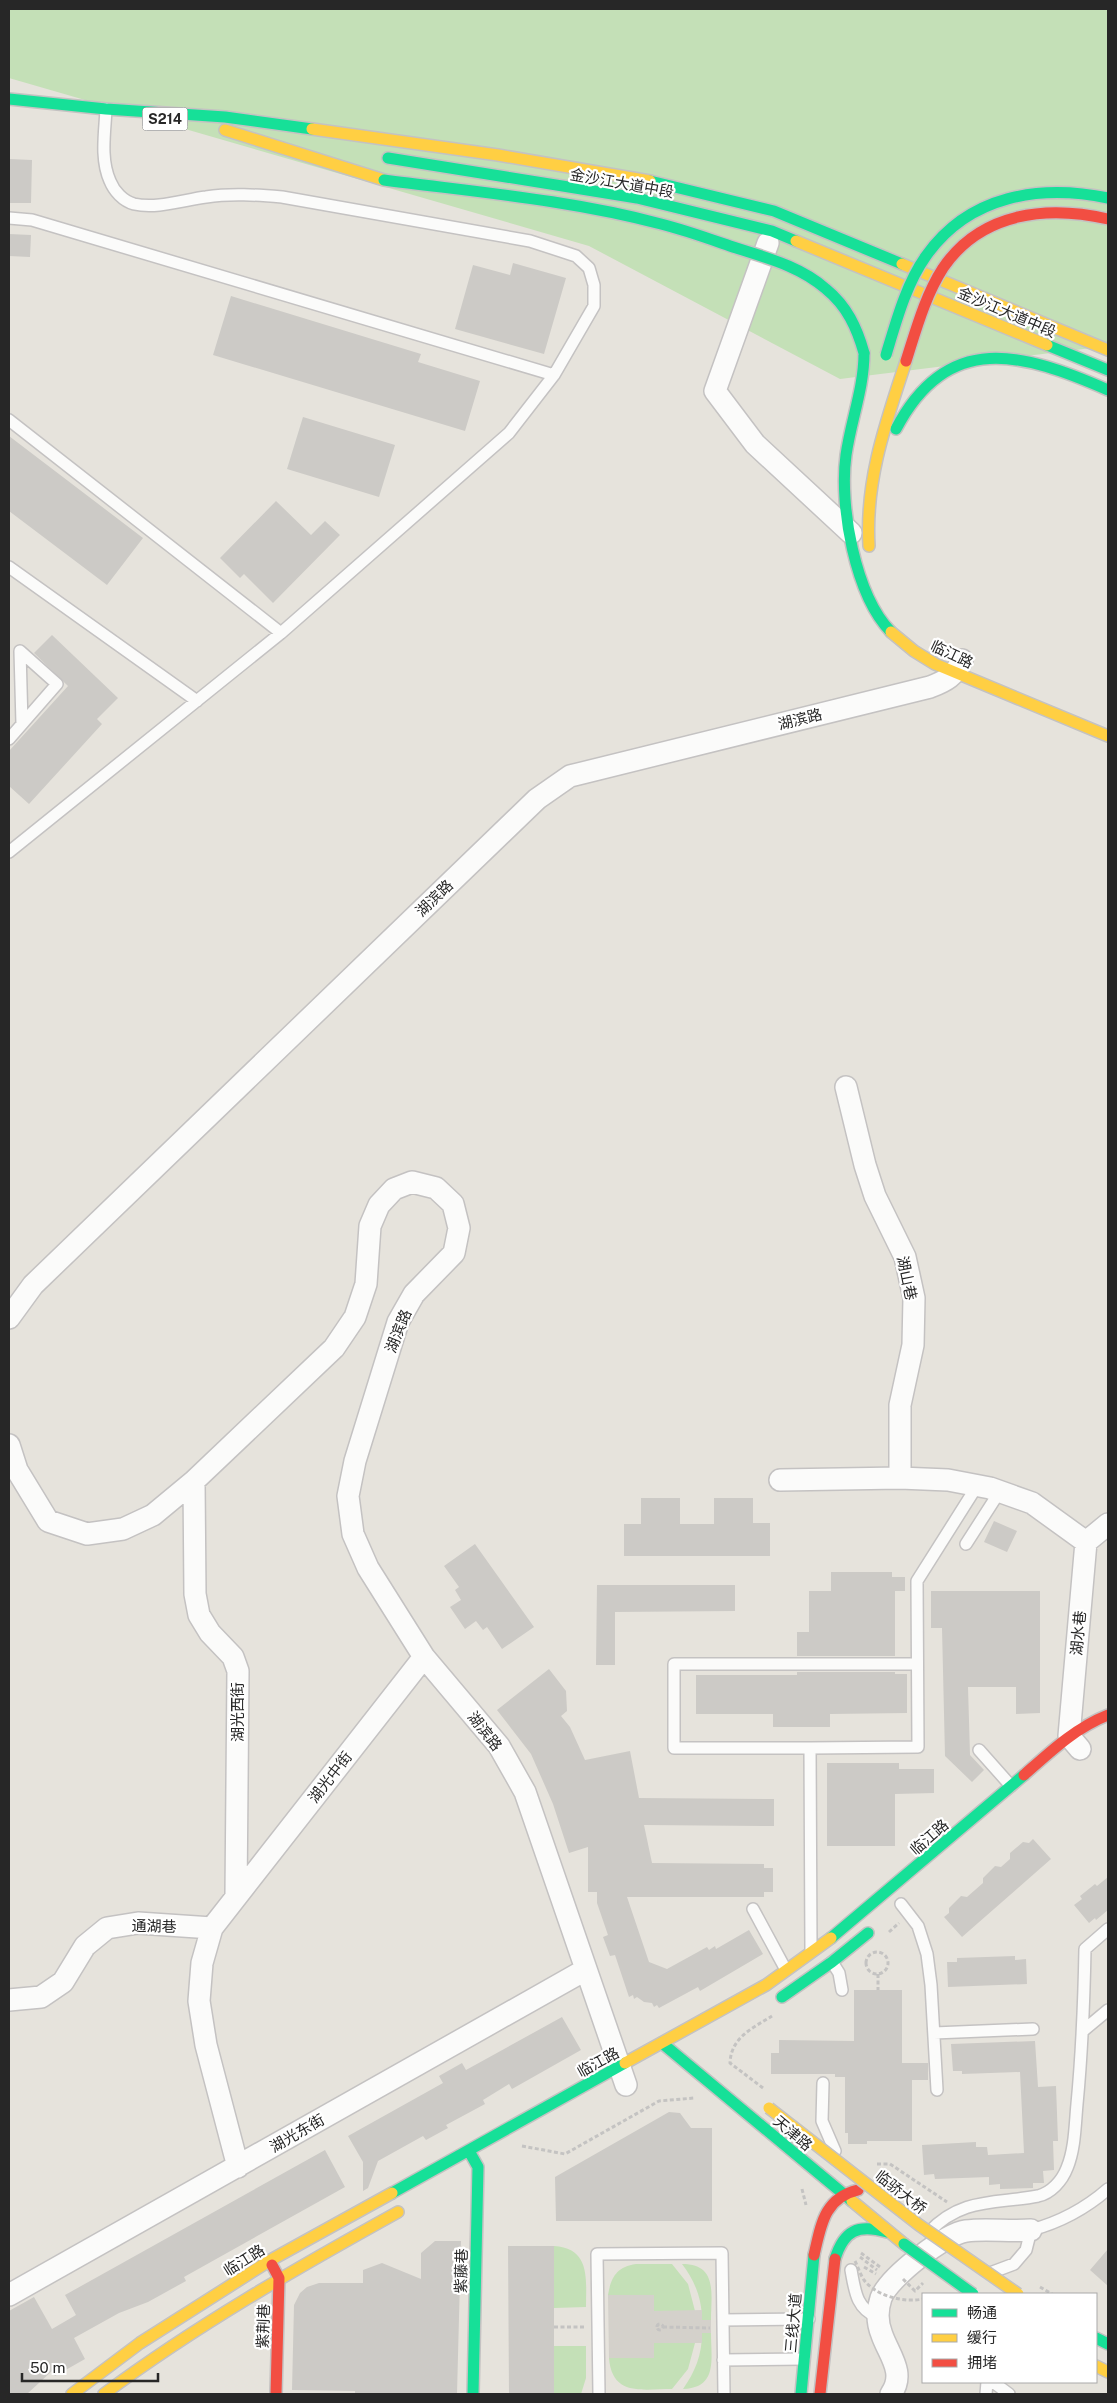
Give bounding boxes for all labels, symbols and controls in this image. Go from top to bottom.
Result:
road number: S214 [142,108,188,130]
street label: 金沙江大道中段 [569,166,675,200]
street label: 金沙江大道中段 [955,284,1059,340]
street label: 临江路 [928,637,976,671]
street label: 湖滨路 [776,705,824,733]
street label: 湖滨路 [412,876,456,920]
street label: 湖山巷 [894,1254,920,1302]
street label: 湖滨路 [382,1307,414,1355]
street label: 湖水巷 [1068,1610,1088,1656]
street label: 湖光西街 [229,1682,246,1742]
street label: 湖滨路 [464,1708,506,1754]
street label: 湖光中街 [305,1748,355,1806]
street label: 临江路 [906,1816,952,1858]
street label: 通湖巷 [131,1917,177,1935]
street label: 临江路 [574,2044,622,2080]
street label: 湖光东街 [267,2111,327,2155]
street label: 天津路 [770,2112,816,2154]
street label: 临骄大桥 [872,2167,930,2217]
street label: 临江路 [220,2241,268,2279]
street label: 紫藤巷 [452,2248,470,2294]
street label: 三线大道 [782,2292,804,2354]
legend [922,2293,1097,2383]
street label: 紫荆巷 [254,2303,272,2349]
text: 畅通 [967,2304,997,2321]
text: 缓行 [967,2329,997,2346]
scale bar [22,2350,159,2382]
text: 拥堵 [967,2354,997,2371]
text: 50 m [30,2359,65,2376]

